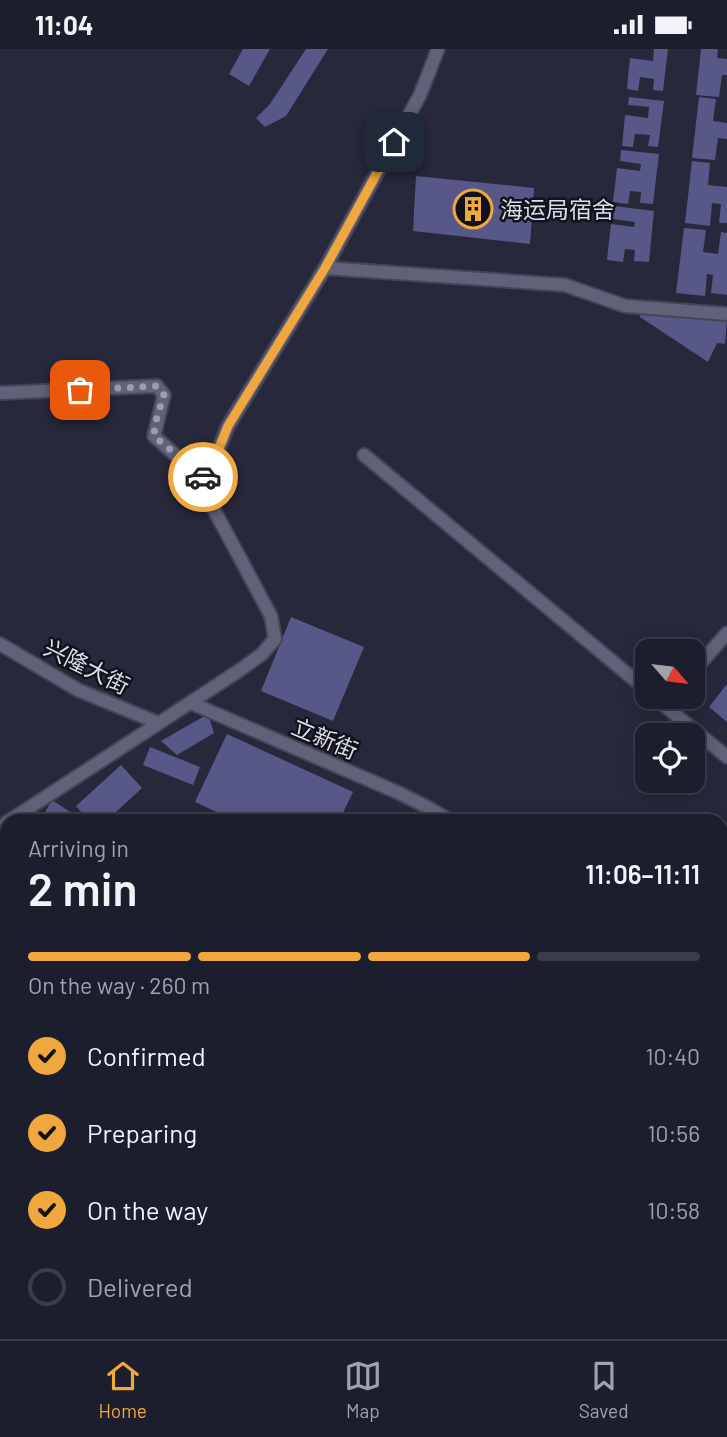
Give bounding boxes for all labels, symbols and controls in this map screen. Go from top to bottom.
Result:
text: 11:04 [35,9,94,40]
pin [364,112,424,172]
icon: home [375,123,413,161]
building icon: 海运局宿舍 [452,188,494,230]
place label: 海运局宿舍 [500,195,615,223]
pin [50,360,110,420]
icon: bag [61,371,99,409]
courier [168,442,238,512]
icon: car [184,458,222,496]
street label: 兴隆大街 [40,633,134,699]
north arrow [635,639,705,709]
map controls [635,639,705,793]
street label: 立新街 [288,712,362,764]
button: locate [635,723,705,793]
text: Arriving in [28,834,129,862]
text: 11:06–11:11 [585,858,700,889]
text: 2 min [28,860,137,915]
text: On the way · 260 m [28,971,210,999]
icon: check [28,1037,66,1075]
text: Confirmed [87,1040,206,1071]
text: 10:40 [645,1042,700,1070]
icon: check [28,1114,66,1152]
text: Preparing [87,1117,197,1148]
text: 10:56 [647,1119,700,1147]
icon: check [28,1191,66,1229]
text: On the way [87,1194,208,1225]
text: 10:58 [647,1196,700,1224]
text: Delivered [87,1271,193,1302]
tab: Home [98,1357,147,1422]
tab: Map [344,1357,382,1422]
tab: Saved [579,1357,629,1422]

